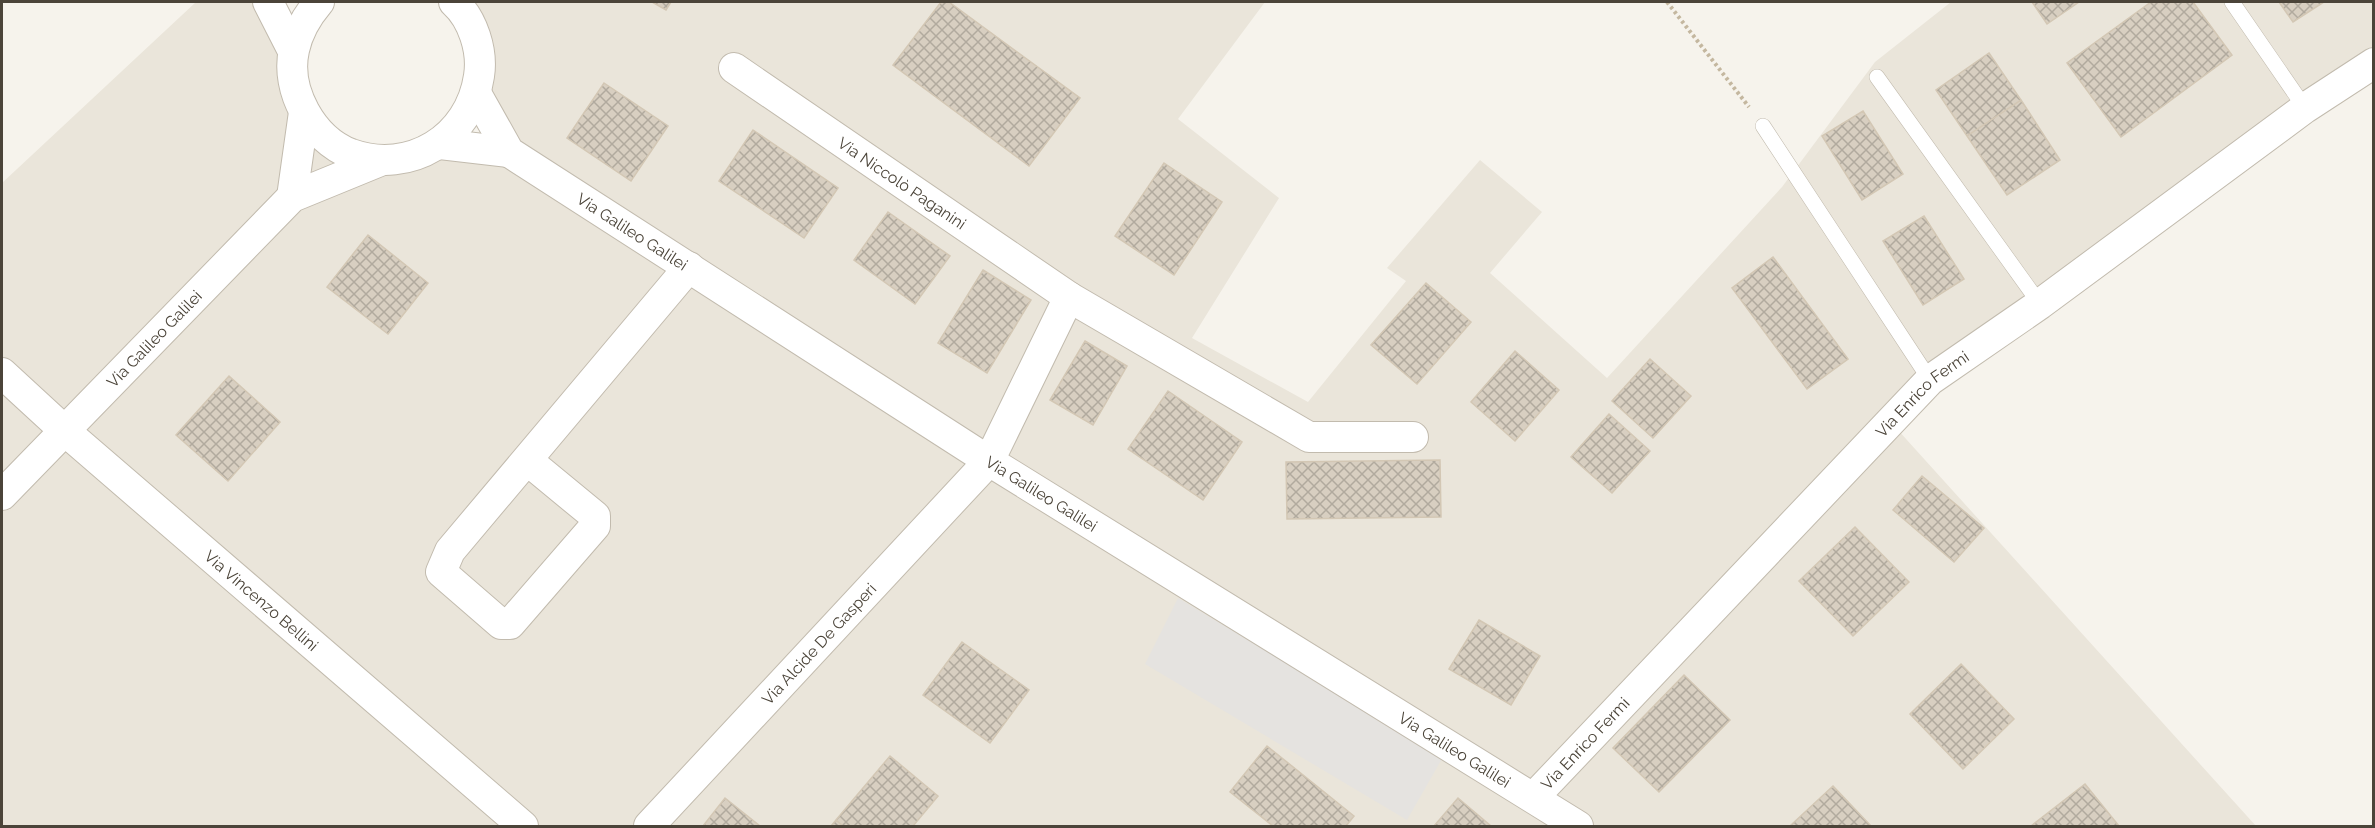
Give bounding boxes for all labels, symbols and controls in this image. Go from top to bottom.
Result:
street label: Via Niccolò Paganini [834,133,970,233]
street label: Via Galileo Galilei [573,189,691,274]
street label: Via Galileo Galilei [103,287,206,392]
street label: Via Enrico Fermi [1872,347,1973,441]
street label: Via Galileo Galilei [982,452,1101,536]
street label: Via Vincenzo Bellini [200,546,322,655]
street label: Via Alcide De Gasperi [758,580,880,709]
street label: Via Enrico Fermi [1537,694,1633,794]
street label: Via Galileo Galilei [1395,708,1514,792]

